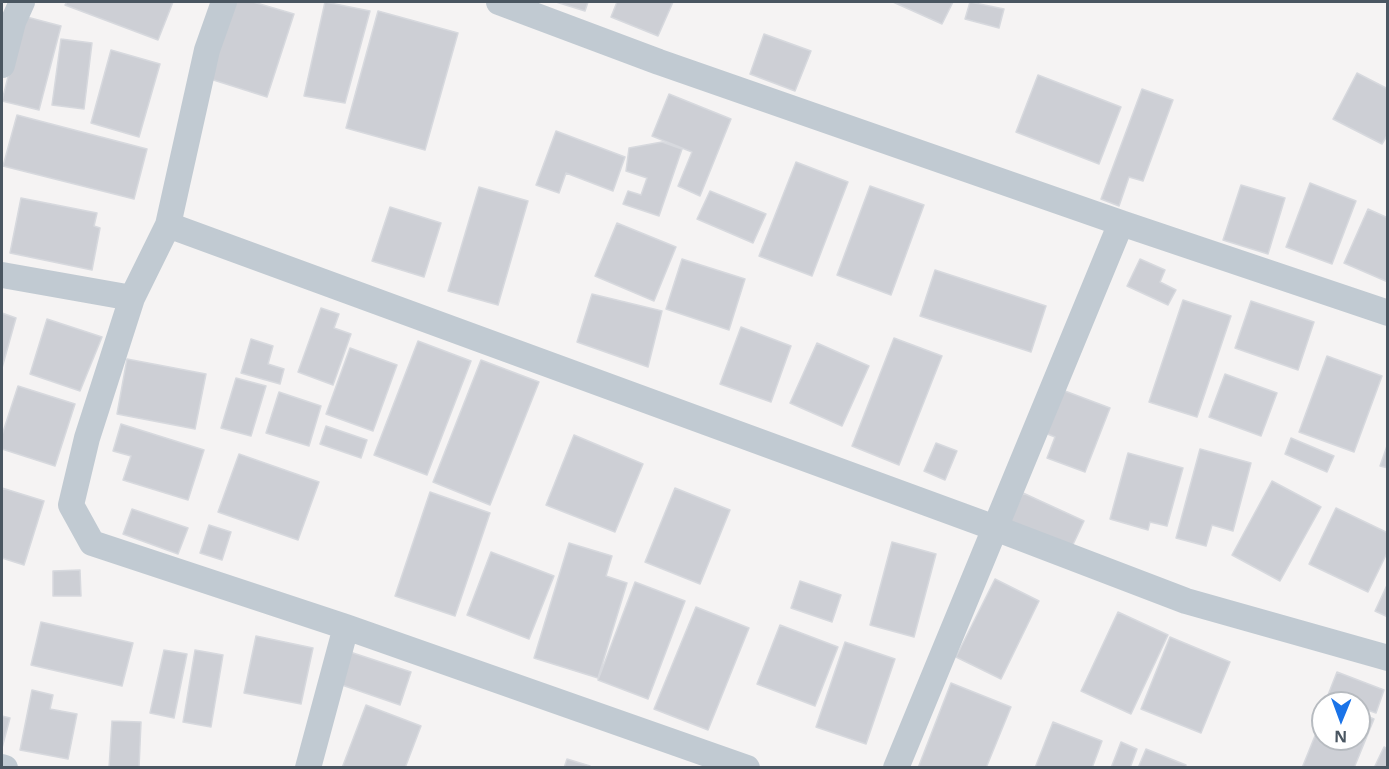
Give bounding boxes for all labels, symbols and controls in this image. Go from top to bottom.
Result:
north arrow [1311,691,1371,751]
text: N [1334,726,1347,748]

